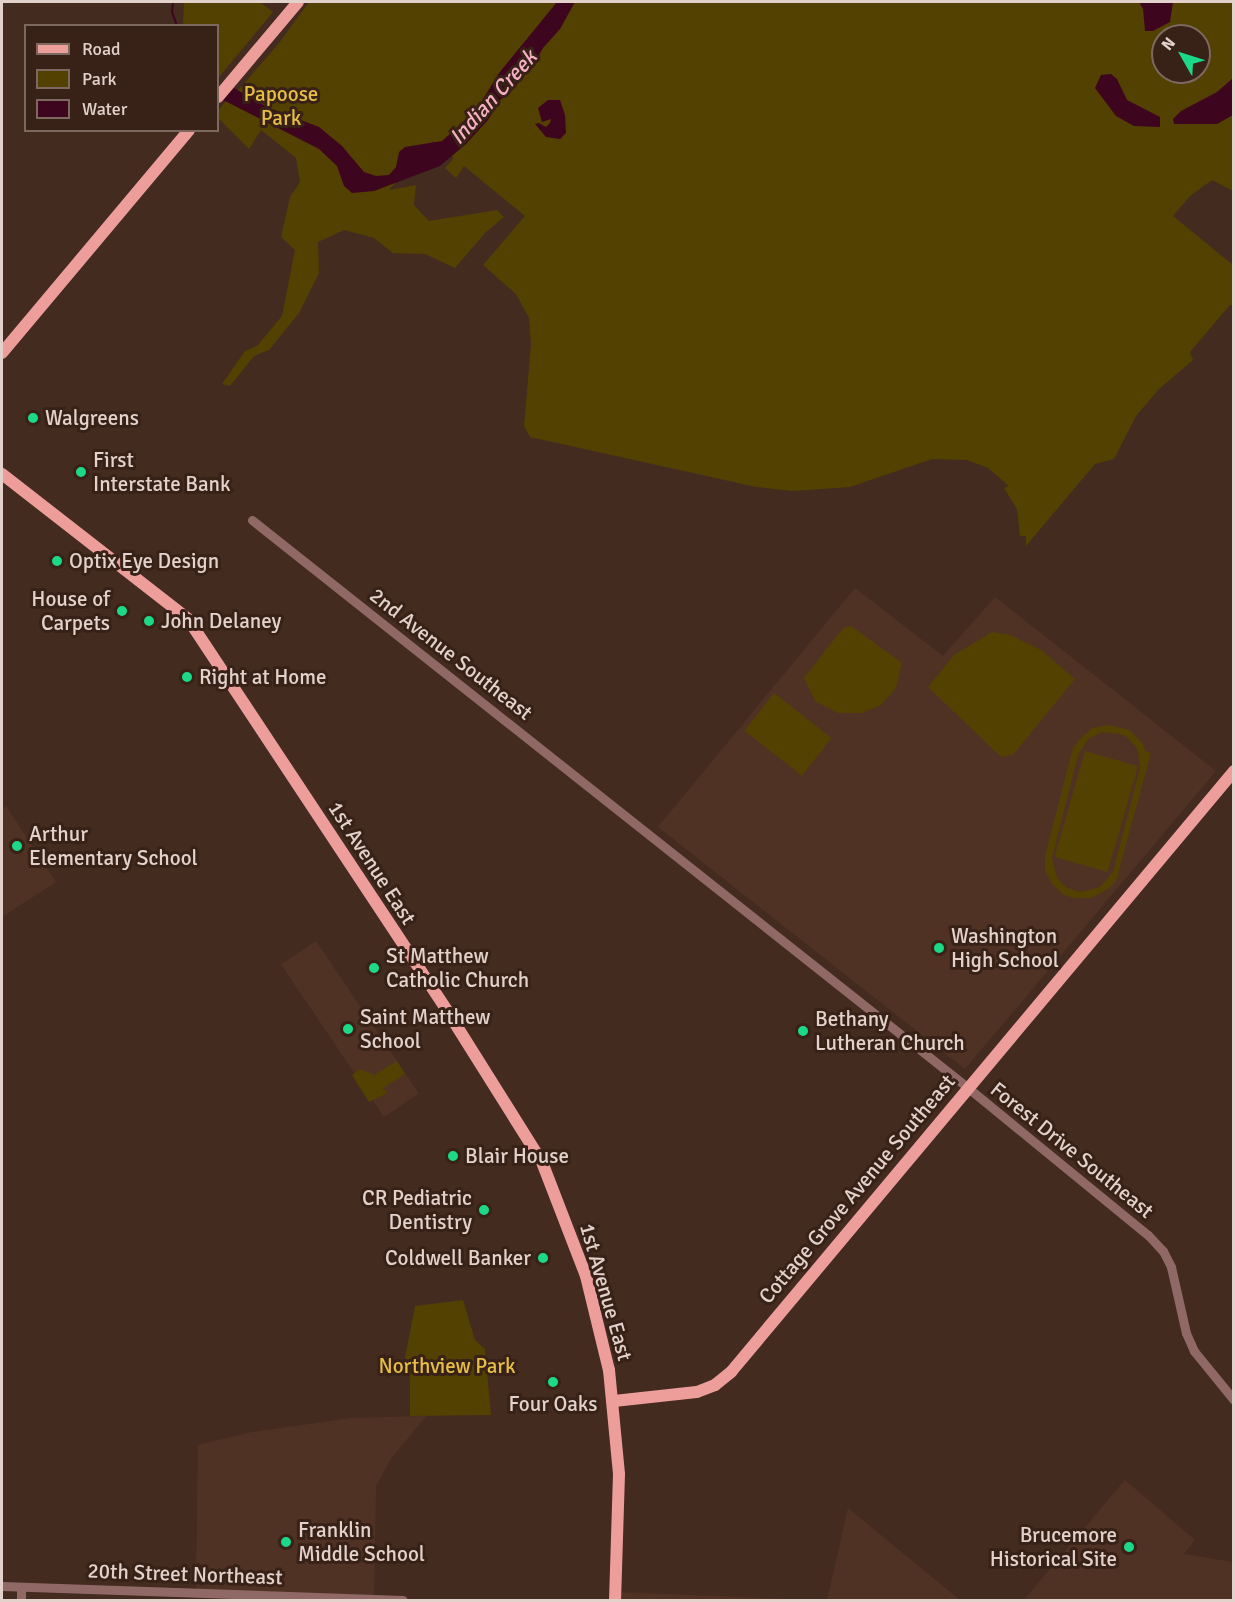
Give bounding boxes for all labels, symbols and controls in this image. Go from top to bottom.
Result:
legend [24,24,219,132]
north arrow [1151,24,1211,84]
text: N [1157,33,1180,55]
text: Road [82,38,121,60]
water label: Indian Creek [444,44,542,150]
text: Park [82,68,117,90]
park label: Papoose Park [244,81,318,131]
text: Water [82,98,127,120]
place label: Walgreens [45,405,139,431]
marker: Walgreens [26,411,40,425]
place label: First Interstate Bank [93,447,231,497]
marker: First Interstate Bank [74,465,88,479]
place label: Optix Eye Design [69,548,219,574]
marker: Optix Eye Design [50,554,64,568]
street label: 2nd Avenue Southeast [365,583,537,725]
place label: House of Carpets [31,586,110,636]
marker: House of Carpets [115,604,129,618]
place label: John Delaney [161,608,281,634]
marker: John Delaney [142,614,156,628]
place label: Right at Home [199,664,327,690]
marker: Right at Home [180,670,194,684]
street label: 1st Avenue East [323,797,421,929]
place label: Arthur Elementary School [29,821,198,871]
marker: Arthur Elementary School [10,839,24,853]
place label: Washington High School [951,923,1059,973]
marker: Washington High School [932,941,946,955]
place label: St Matthew Catholic Church [386,943,529,993]
marker: St Matthew Catholic Church [367,961,381,975]
place label: Saint Matthew School [360,1004,490,1054]
place label: Bethany Lutheran Church [815,1006,965,1056]
marker: Saint Matthew School [341,1022,355,1036]
marker: Bethany Lutheran Church [796,1024,810,1038]
street label: Cottage Grove Avenue Southeast [754,1069,960,1309]
street label: Forest Drive Southeast [985,1077,1159,1223]
place label: Blair House [465,1143,569,1169]
marker: Blair House [446,1149,460,1163]
place label: CR Pediatric Dentistry [362,1185,472,1235]
marker: CR Pediatric Dentistry [477,1203,491,1217]
street label: 1st Avenue East [574,1220,638,1364]
place label: Coldwell Banker [385,1245,531,1271]
marker: Coldwell Banker [536,1251,550,1265]
park label: Northview Park [378,1353,516,1379]
marker: Four Oaks [546,1375,560,1389]
place label: Four Oaks [508,1391,598,1417]
place label: Franklin Middle School [298,1517,425,1567]
place label: Brucemore Historical Site [990,1522,1117,1572]
marker: Franklin Middle School [279,1535,293,1549]
marker: Brucemore Historical Site [1122,1540,1136,1554]
street label: 20th Street Northeast [87,1558,283,1590]

